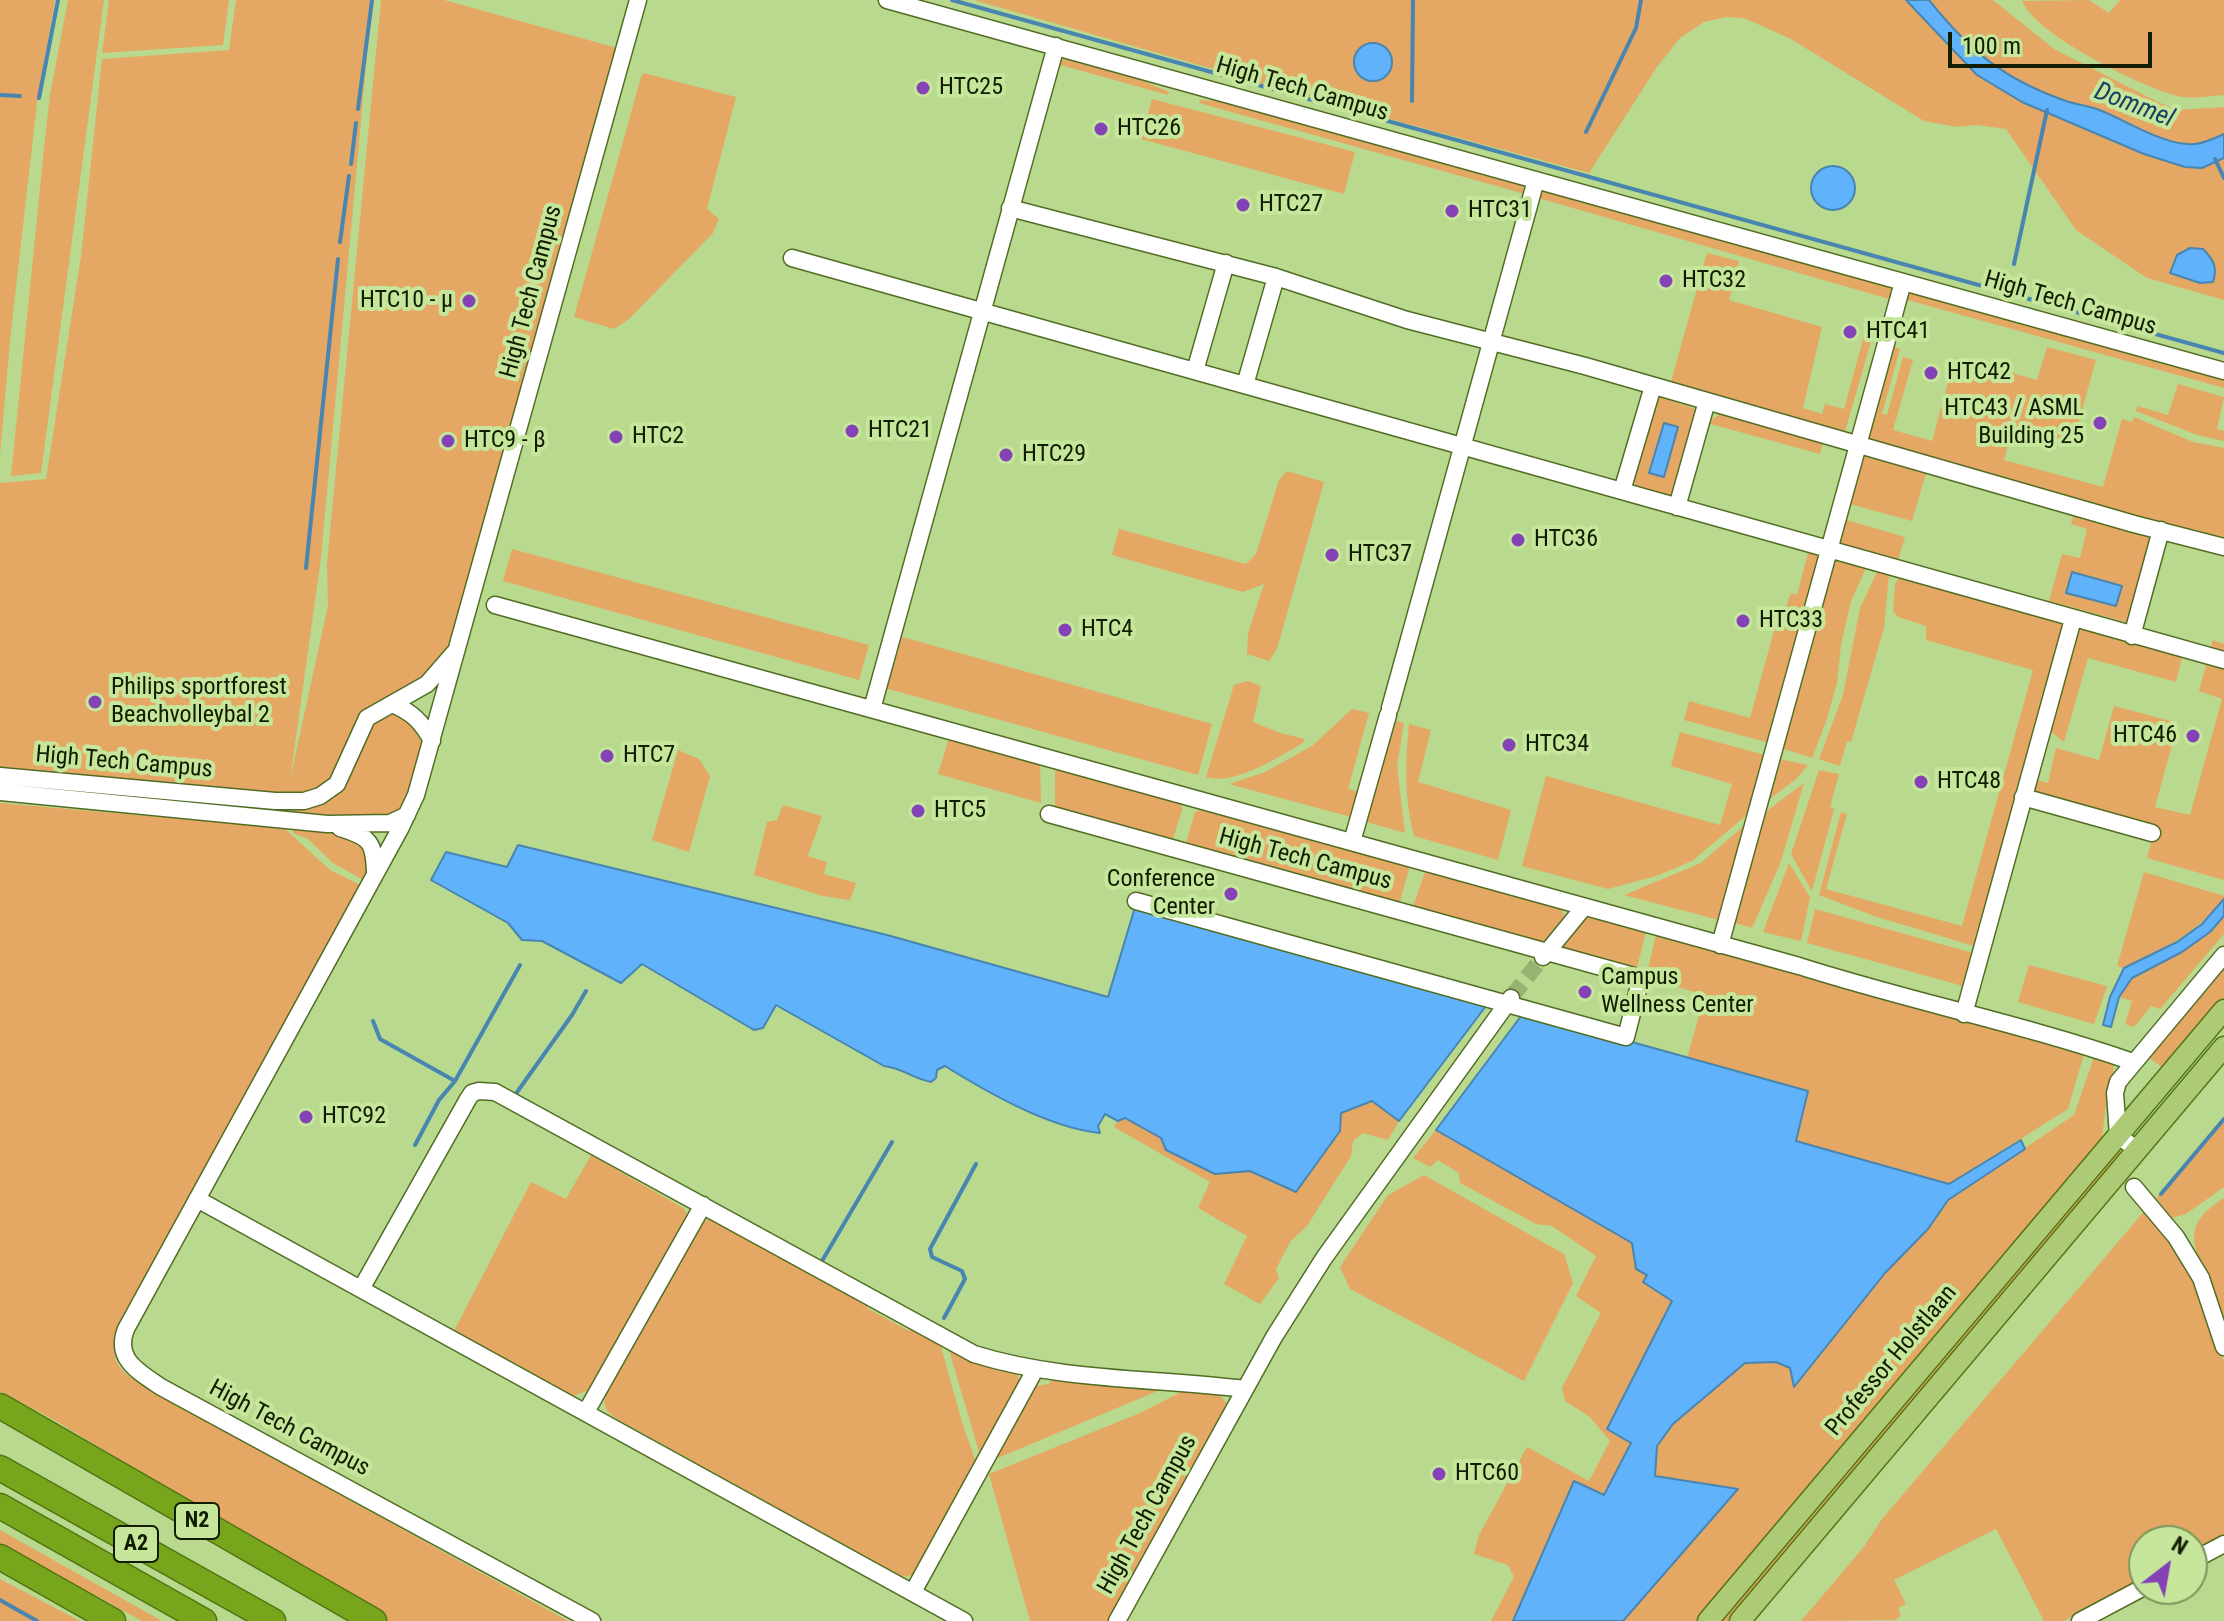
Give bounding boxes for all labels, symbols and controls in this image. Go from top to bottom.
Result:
scale bar [1952,16,2156,66]
text: 100 m [1962,32,2021,60]
street label: High Tech Campus [1213,52,1391,128]
place label: HTC25 [939,74,1003,102]
water label: Dommel [2090,77,2178,135]
marker: HTC25 [914,79,932,97]
place label: HTC26 [1117,115,1181,143]
marker: HTC26 [1092,120,1110,138]
place label: HTC27 [1259,191,1323,219]
marker: HTC27 [1234,196,1252,214]
place label: HTC31 [1468,197,1532,225]
street label: High Tech Campus [495,202,569,382]
marker: HTC31 [1443,202,1461,220]
street label: High Tech Campus [1981,266,2159,342]
place label: HTC32 [1682,267,1746,295]
marker: HTC32 [1657,272,1675,290]
place label: HTC10 - μ [360,287,453,315]
marker: HTC10 - μ [460,292,478,310]
place label: HTC41 [1866,318,1930,346]
marker: HTC41 [1841,323,1859,341]
place label: HTC42 [1947,359,2011,387]
marker: HTC42 [1922,364,1940,382]
place label: HTC43 / ASML Building 25 [1944,395,2084,451]
marker: HTC43 / ASML Building 25 [2091,414,2109,432]
place label: HTC21 [868,417,932,445]
marker: HTC21 [843,422,861,440]
place label: HTC2 [632,423,684,451]
place label: HTC9 - β [464,427,546,455]
marker: HTC2 [607,428,625,446]
marker: HTC9 - β [439,432,457,450]
place label: HTC29 [1022,441,1086,469]
marker: HTC29 [997,446,1015,464]
place label: HTC36 [1534,526,1598,554]
marker: HTC36 [1509,531,1527,549]
place label: HTC37 [1348,541,1412,569]
marker: HTC37 [1323,546,1341,564]
place label: HTC33 [1759,607,1823,635]
marker: HTC33 [1734,612,1752,630]
place label: HTC4 [1081,616,1133,644]
marker: HTC4 [1056,621,1074,639]
place label: Philips sportforest Beachvolleybal 2 [111,674,287,730]
marker: Philips sportforest Beachvolleybal 2 [86,693,104,711]
place label: HTC46 [2113,722,2177,750]
marker: HTC46 [2184,727,2202,745]
place label: HTC34 [1525,731,1589,759]
marker: HTC34 [1500,736,1518,754]
street label: High Tech Campus [34,741,214,785]
place label: HTC7 [623,742,675,770]
marker: HTC7 [598,747,616,765]
place label: HTC48 [1937,768,2001,796]
marker: HTC48 [1912,773,1930,791]
place label: HTC5 [934,797,986,825]
marker: HTC5 [909,802,927,820]
street label: High Tech Campus [1215,823,1395,897]
place label: Conference Center [1107,866,1215,922]
marker: Conference Center [1222,885,1240,903]
place label: Campus Wellness Center [1601,964,1754,1020]
marker: Campus Wellness Center [1576,983,1594,1001]
place label: HTC92 [322,1103,386,1131]
marker: HTC92 [297,1108,315,1126]
street label: Professor Holstlaan [1820,1280,1964,1442]
street label: High Tech Campus [204,1375,374,1483]
street label: High Tech Campus [1092,1430,1204,1600]
place label: HTC60 [1455,1460,1519,1488]
marker: HTC60 [1430,1465,1448,1483]
road number: N2 [175,1503,219,1539]
north arrow [2128,1525,2208,1605]
road number: A2 [114,1526,158,1562]
text: N [2167,1532,2192,1560]

